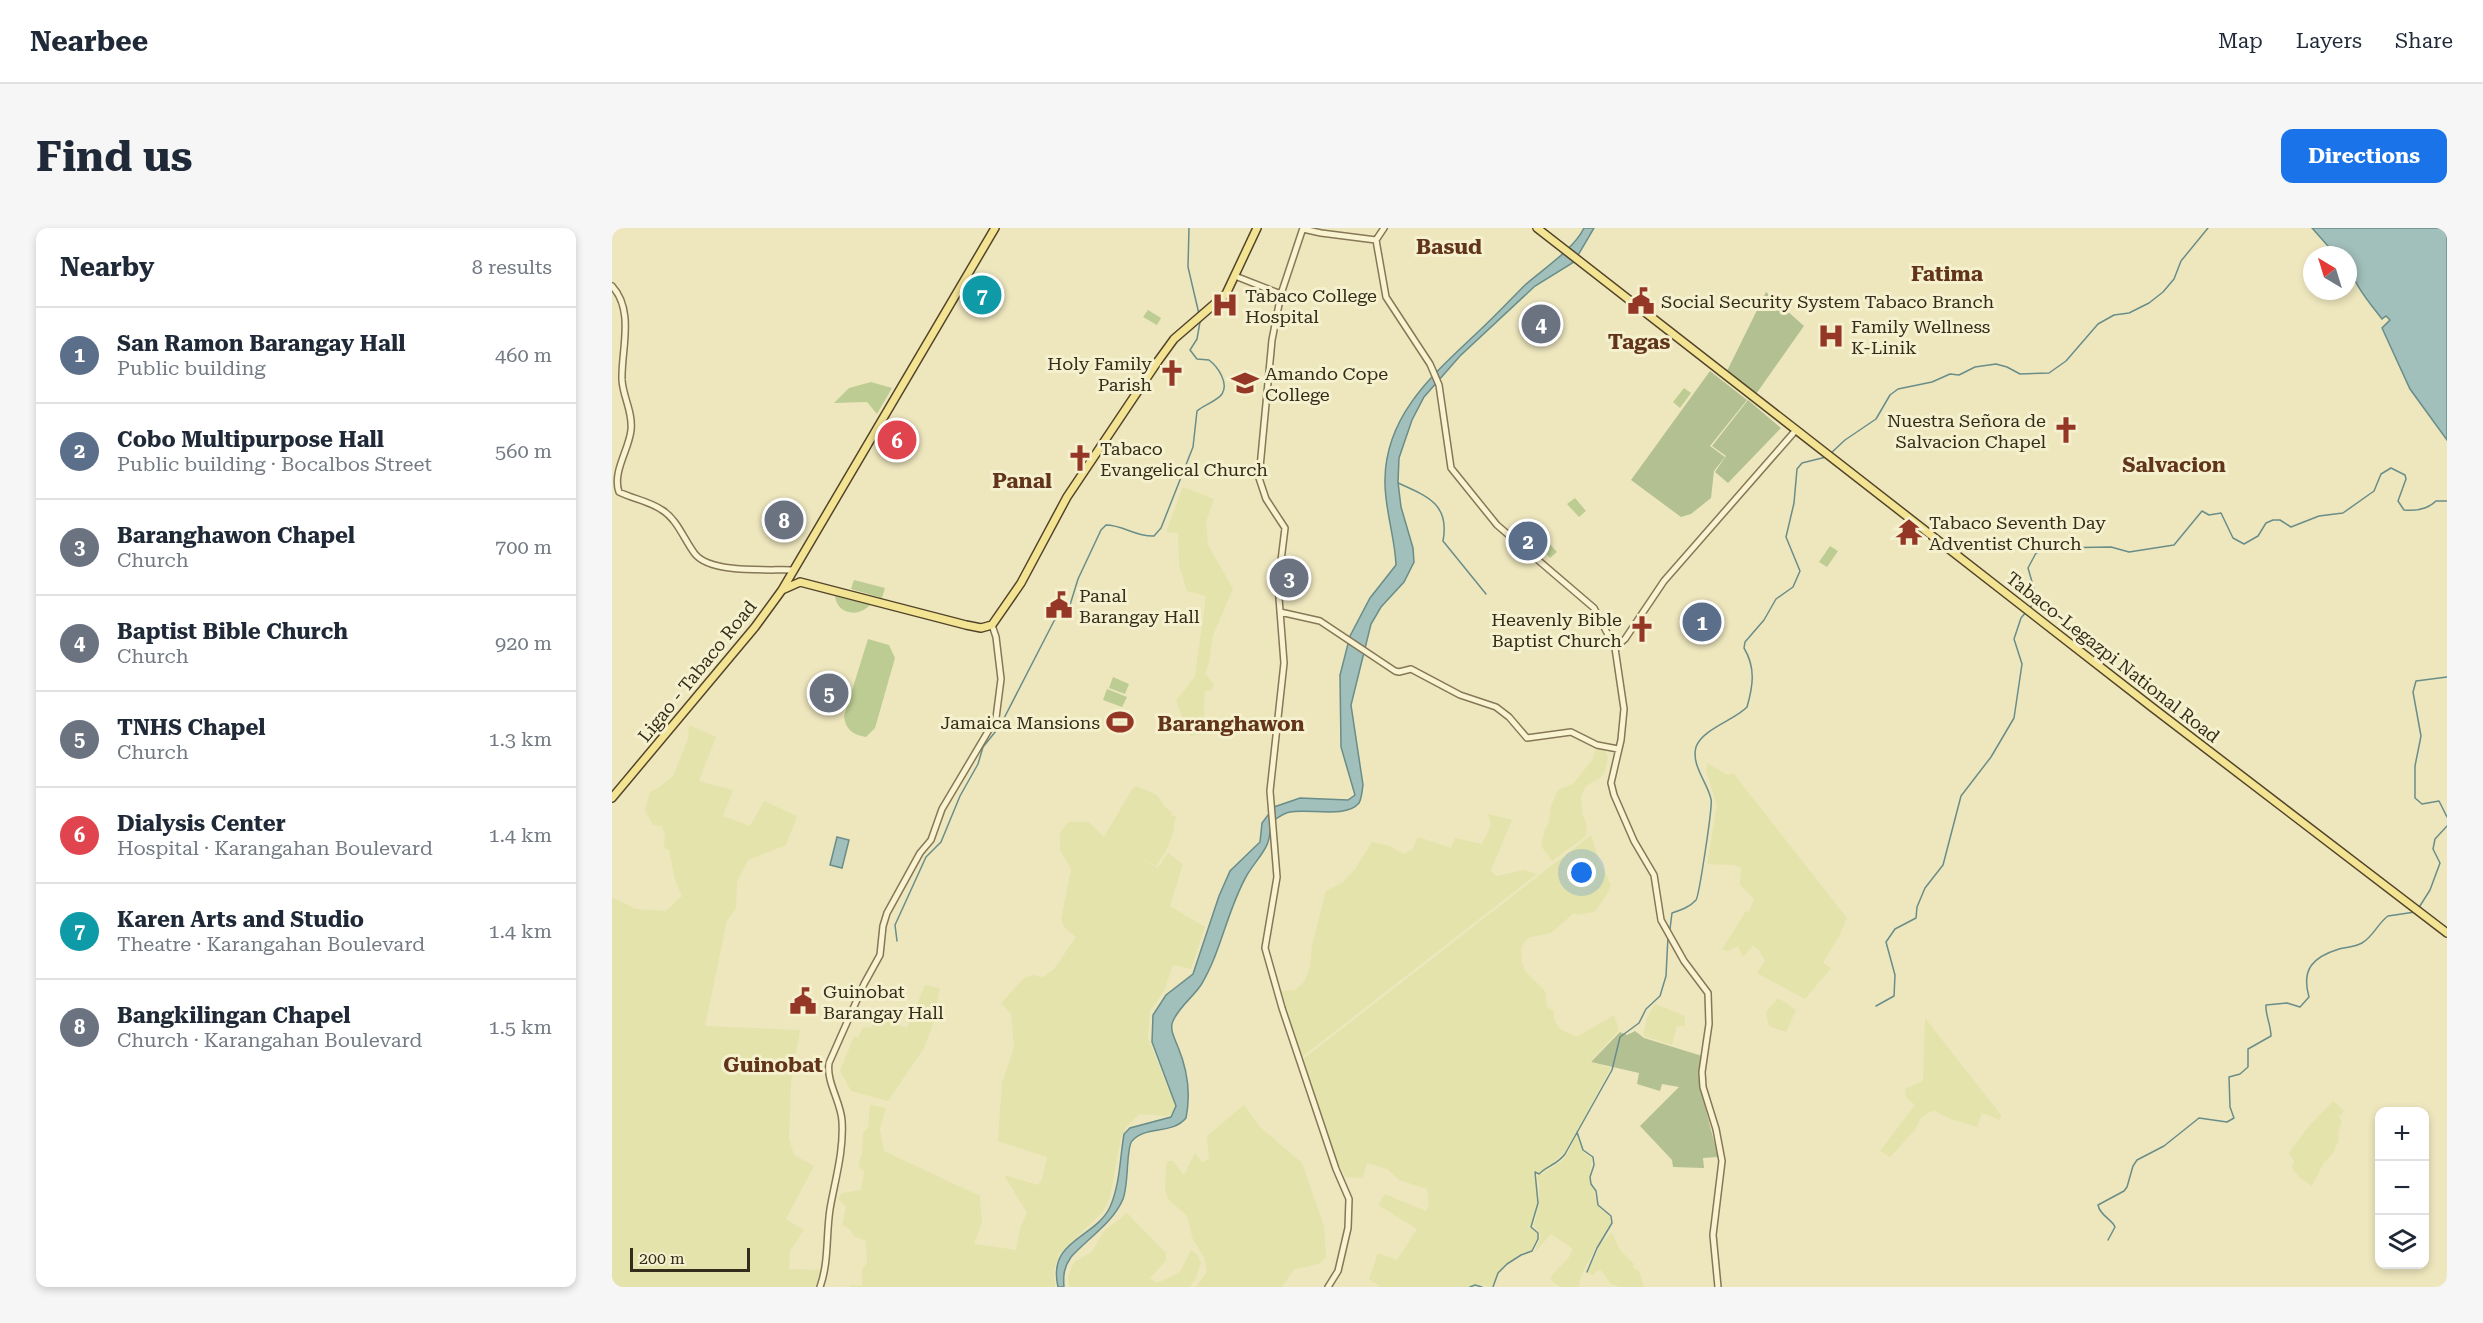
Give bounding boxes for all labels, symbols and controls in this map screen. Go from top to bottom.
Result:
text: Nearbee [30,25,148,58]
text: Map [2218,29,2263,53]
text: Layers [2296,29,2362,53]
text: Share [2395,29,2453,53]
button: Directions [2281,129,2447,183]
text: Find us [36,132,193,181]
district label: Basud [1416,235,1482,259]
north arrow [2303,246,2357,300]
text: Nearby [60,252,154,282]
text: 8 results [472,255,552,279]
district label: Fatima [1911,262,1984,286]
pin: 7 [962,272,1001,318]
place label: Tabaco College Hospital [1245,285,1377,327]
public building icon: Social Security System Tabaco Branch [1626,286,1656,316]
hospital icon: Tabaco College Hospital [1210,290,1240,320]
place label: Social Security System Tabaco Branch [1661,291,1995,312]
pin: 4 [1522,302,1560,346]
place label: Family Wellness K-Linik [1851,316,1990,358]
hospital icon: Family Wellness K-Linik [1816,321,1846,351]
district label: Tagas [1608,330,1671,354]
text: San Ramon Barangay Hall [117,331,405,356]
text: 1 [74,343,85,367]
text: 460 m [495,343,552,367]
place label: Holy Family Parish [1047,353,1152,395]
text: Public building [117,356,266,380]
church icon: Holy Family Parish [1157,358,1187,388]
place label: Amando Cope College [1265,363,1388,405]
school or university icon: Amando Cope College [1230,368,1260,398]
place label: Nuestra Señora de Salvacion Chapel [1887,410,2046,452]
church icon: Nuestra Señora de Salvacion Chapel [2051,415,2081,445]
pin: 6 [878,418,916,462]
text: Cobo Multipurpose Hall [117,427,384,452]
place label: Tabaco Evangelical Church [1100,438,1268,480]
text: 2 [74,439,85,463]
text: 560 m [495,439,552,463]
church icon: Tabaco Evangelical Church [1065,443,1095,473]
text: Public building · Bocalbos Street [117,452,432,476]
district label: Salvacion [2122,453,2226,477]
district label: Panal [992,469,1052,493]
pin: 8 [764,498,804,542]
place label: Tabaco Seventh Day Adventist Church [1929,512,2106,554]
temple icon: Tabaco Seventh Day Adventist Church [1894,517,1924,547]
pin: 2 [1508,518,1548,564]
text: Baranghawon Chapel [117,523,355,548]
text: 3 [74,535,85,559]
text: 700 m [495,535,552,559]
text: Church [117,548,189,572]
pin: 3 [1270,556,1308,600]
street label: Tabaco-Legazpi National Road [2002,567,2224,747]
place label: Panal Barangay Hall [1079,585,1200,627]
public building icon: Panal Barangay Hall [1044,590,1074,620]
street label: Ligao - Tabaco Road [633,596,761,746]
pin: 1 [1682,600,1722,644]
place label: Heavenly Bible Baptist Church [1491,609,1622,651]
church icon: Heavenly Bible Baptist Church [1627,614,1657,644]
text: Baptist Bible Church [117,619,348,644]
text: 4 [74,631,85,655]
text: 920 m [495,631,552,655]
text: Church [117,644,189,668]
pin: 5 [810,670,848,716]
sports icon: Jamaica Mansions [1105,707,1135,737]
place label: Jamaica Mansions [940,712,1100,733]
district label: Baranghawon [1157,712,1305,736]
text: TNHS Chapel [117,715,265,740]
text: 5 [74,727,85,751]
text: 1.3 km [488,727,552,751]
text: Church [117,740,189,764]
text: Dialysis Center [117,811,286,836]
text: 6 [74,823,85,847]
text: 1.4 km [488,823,552,847]
text: Hospital · Karangahan Boulevard [117,836,433,860]
your location [1567,858,1596,887]
text: Karen Arts and Studio [117,907,364,932]
text: 7 [74,919,85,943]
text: 1.4 km [488,919,552,943]
text: Theatre · Karangahan Boulevard [117,932,425,956]
place label: Guinobat Barangay Hall [823,981,944,1023]
public building icon: Guinobat Barangay Hall [788,986,818,1016]
text: Bangkilingan Chapel [117,1003,350,1028]
text: 8 [74,1015,85,1039]
text: 1.5 km [488,1015,552,1039]
text: Church · Karangahan Boulevard [117,1028,422,1052]
district label: Guinobat [723,1053,823,1077]
map controls [2375,1107,2429,1269]
button: + [2375,1107,2429,1161]
button: − [2375,1161,2429,1215]
button: layers [2375,1215,2429,1269]
scale bar [630,1245,750,1272]
text: 200 m [639,1249,685,1268]

